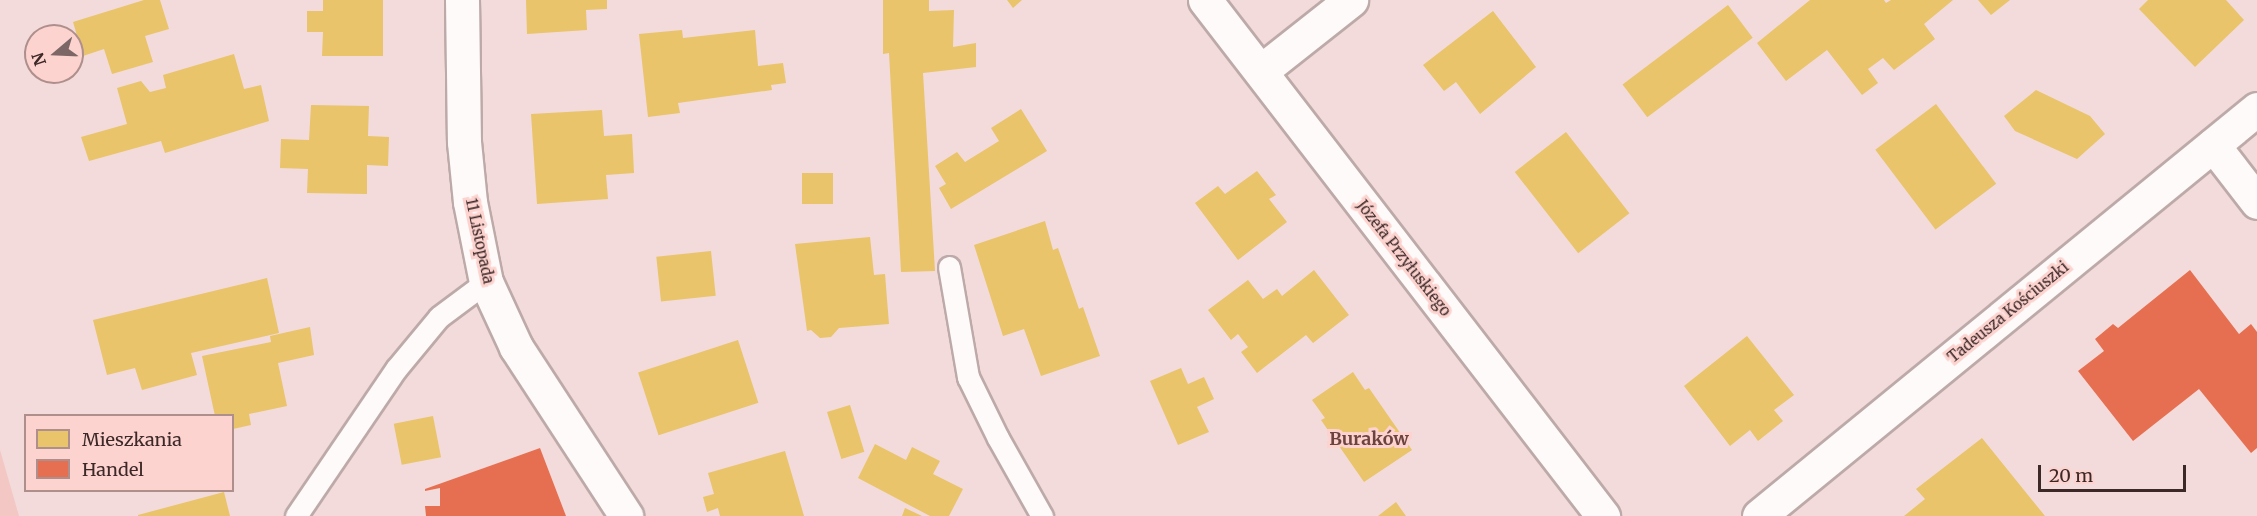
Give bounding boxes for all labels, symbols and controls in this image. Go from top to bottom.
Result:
north arrow [24,24,84,84]
text: N [27,50,50,68]
street label: 11 Listopada [462,197,498,285]
street label: Józefa Przyłuskiego [1353,197,1455,319]
street label: Tadeusza Kościuszki [1944,258,2072,366]
legend [24,414,234,492]
text: Mieszkania [82,428,182,451]
district label: Buraków [1329,428,1409,450]
scale bar [2041,453,2190,491]
text: Handel [82,458,144,481]
text: 20 m [2049,464,2093,487]

